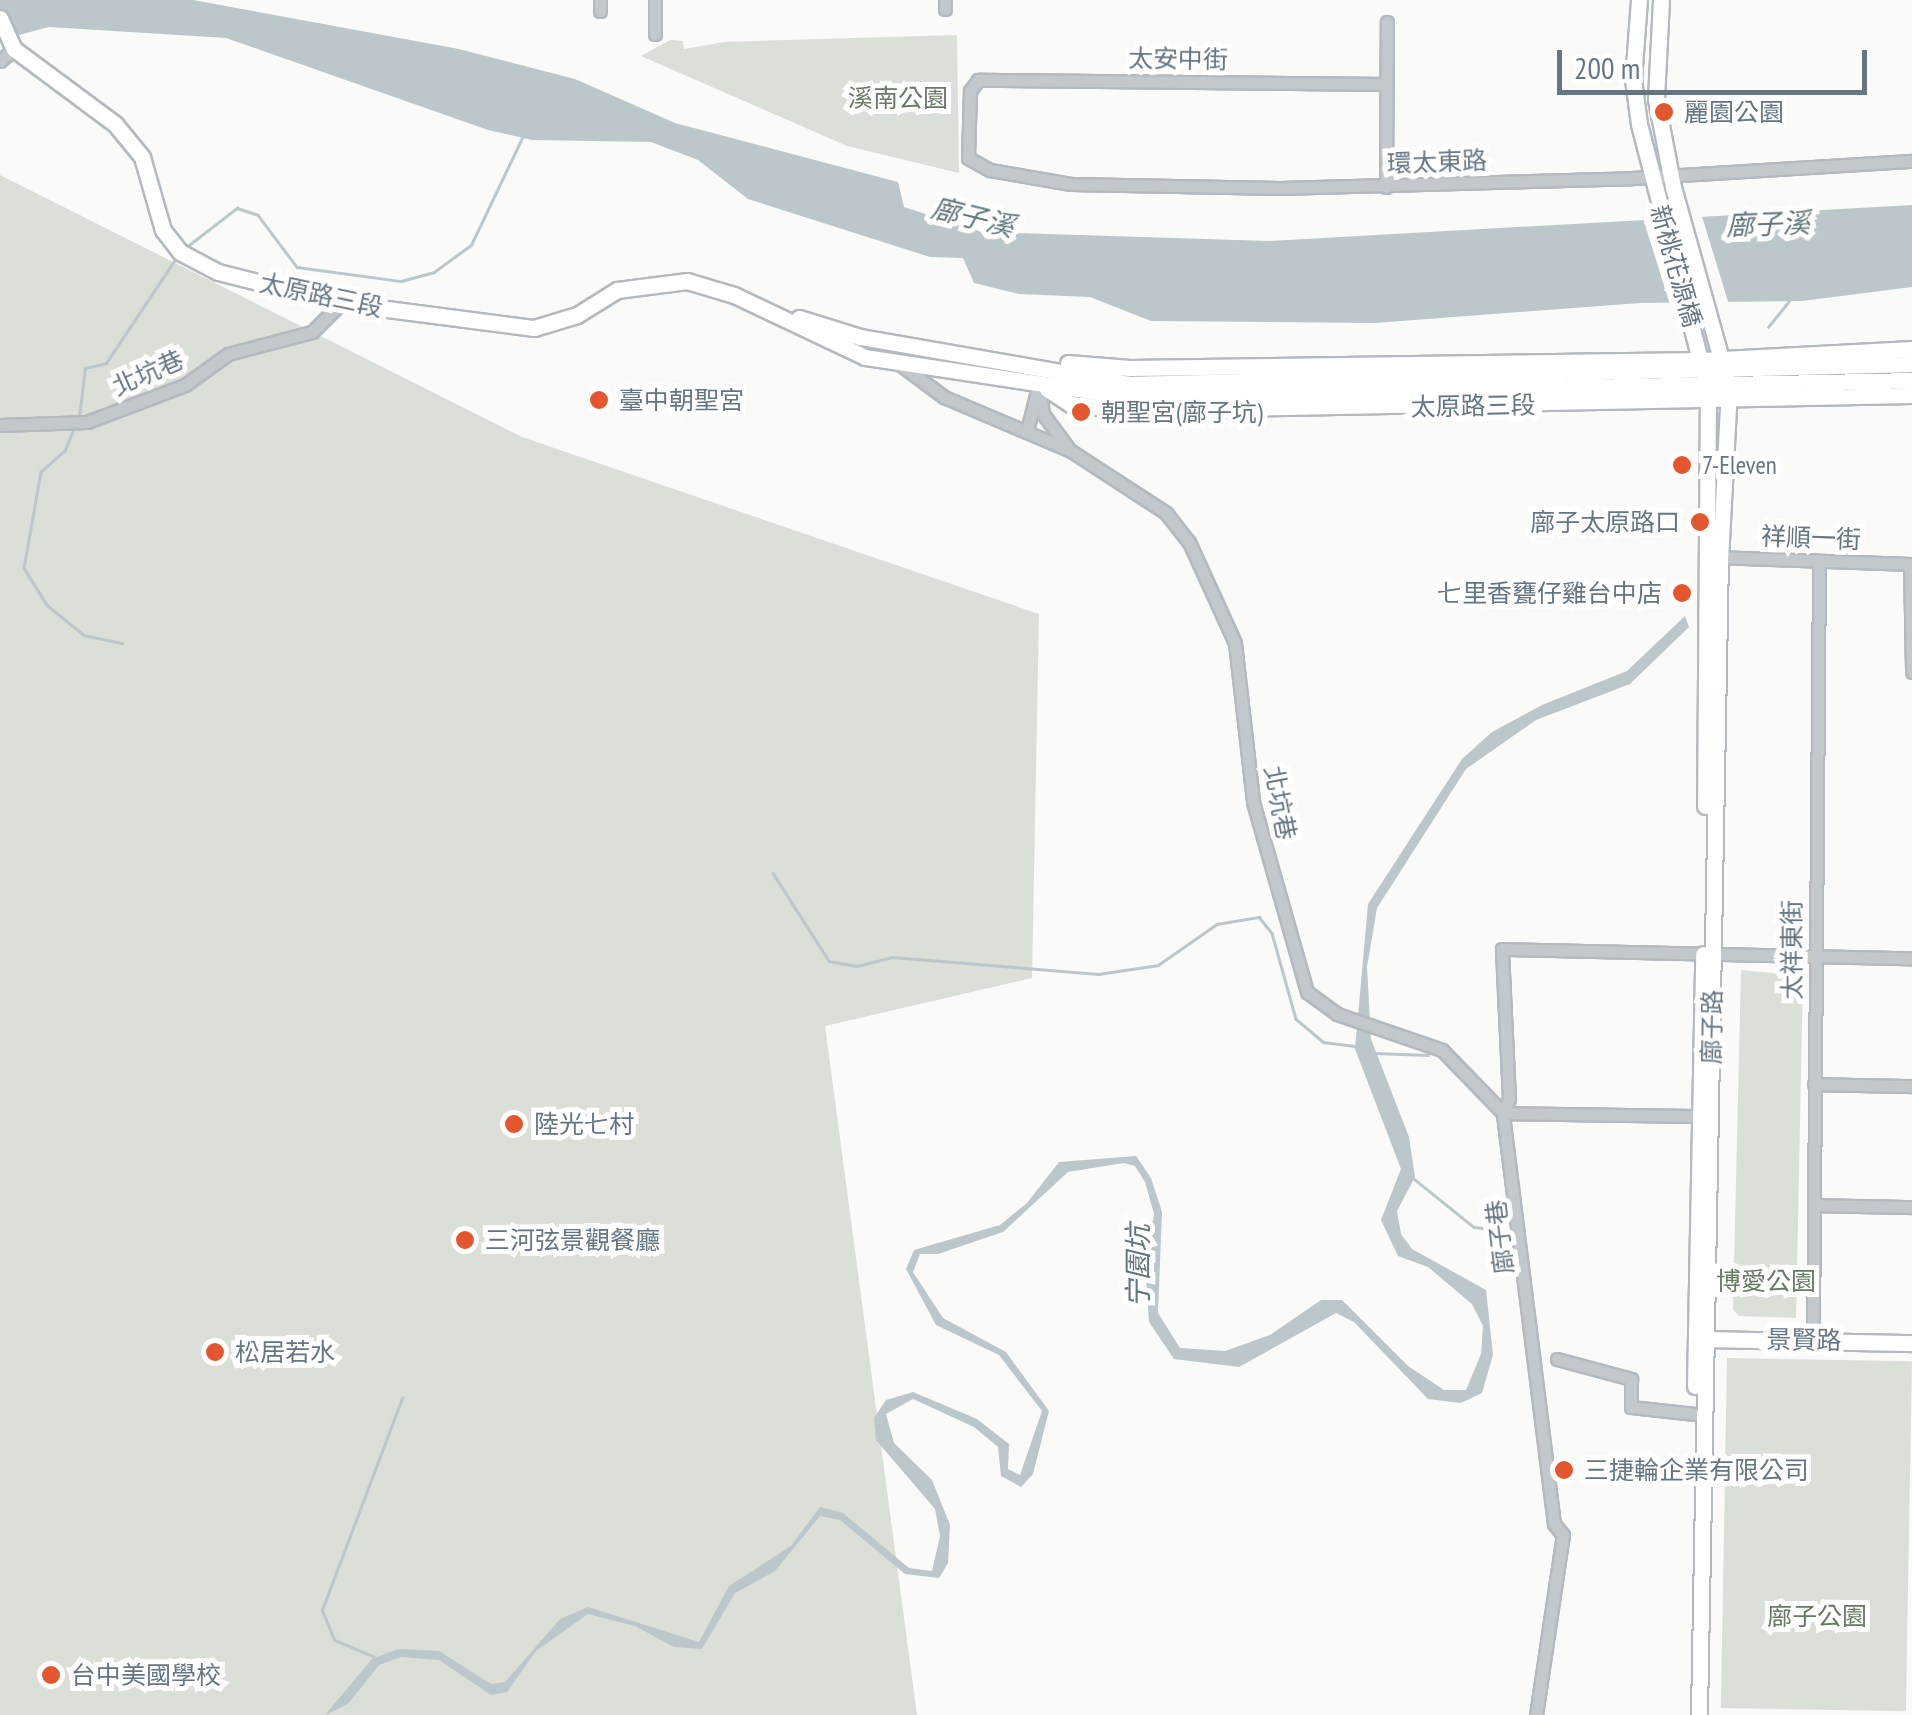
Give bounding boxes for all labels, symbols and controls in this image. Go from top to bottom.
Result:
scale bar [1562,30,1872,92]
street label: 太安中街 [1128,43,1228,75]
text: 200 m [1574,48,1640,87]
park label: 溪南公園 [848,83,948,113]
place label: 麗園公園 [1684,97,1784,127]
marker: 麗園公園 [1653,101,1675,123]
street label: 環太東路 [1387,145,1487,179]
water label: 廍子溪 [928,191,1018,243]
street label: 新桃花源橋 [1644,202,1708,330]
water label: 廍子溪 [1725,206,1811,242]
street label: 太原路三段 [257,267,385,323]
street label: 北坑巷 [108,344,188,402]
place label: 臺中朝聖宮 [619,385,744,415]
marker: 臺中朝聖宮 [588,389,610,411]
street label: 太原路三段 [1410,390,1536,422]
place label: 朝聖宮(廍子坑) [1101,397,1263,427]
marker: 朝聖宮(廍子坑) [1070,401,1092,423]
place label: 7-Eleven [1702,450,1777,480]
marker: 7-Eleven [1671,454,1693,476]
place label: 廍子太原路口 [1530,507,1680,537]
marker: 廍子太原路口 [1689,511,1711,533]
street label: 祥順一街 [1761,521,1861,555]
place label: 七里香甕仔雞台中店 [1437,578,1662,608]
marker: 七里香甕仔雞台中店 [1671,582,1693,604]
street label: 北坑巷 [1258,763,1302,843]
street label: 太祥東街 [1777,900,1807,1000]
street label: 廍子路 [1696,989,1728,1065]
place label: 陸光七村 [534,1109,634,1139]
marker: 陸光七村 [503,1113,525,1135]
street label: 廍子巷 [1481,1198,1519,1276]
water label: 宁園坑 [1121,1224,1155,1308]
place label: 三河弦景觀餐廳 [485,1225,660,1255]
marker: 三河弦景觀餐廳 [454,1229,476,1251]
park label: 博愛公園 [1716,1266,1816,1296]
street label: 景賢路 [1766,1324,1842,1356]
place label: 松居若水 [235,1337,335,1367]
marker: 松居若水 [204,1341,226,1363]
place label: 三捷輪企業有限公司 [1584,1455,1809,1485]
marker: 三捷輪企業有限公司 [1553,1459,1575,1481]
park label: 廍子公園 [1767,1601,1867,1631]
place label: 台中美國學校 [71,1660,221,1690]
marker: 台中美國學校 [40,1664,62,1686]

